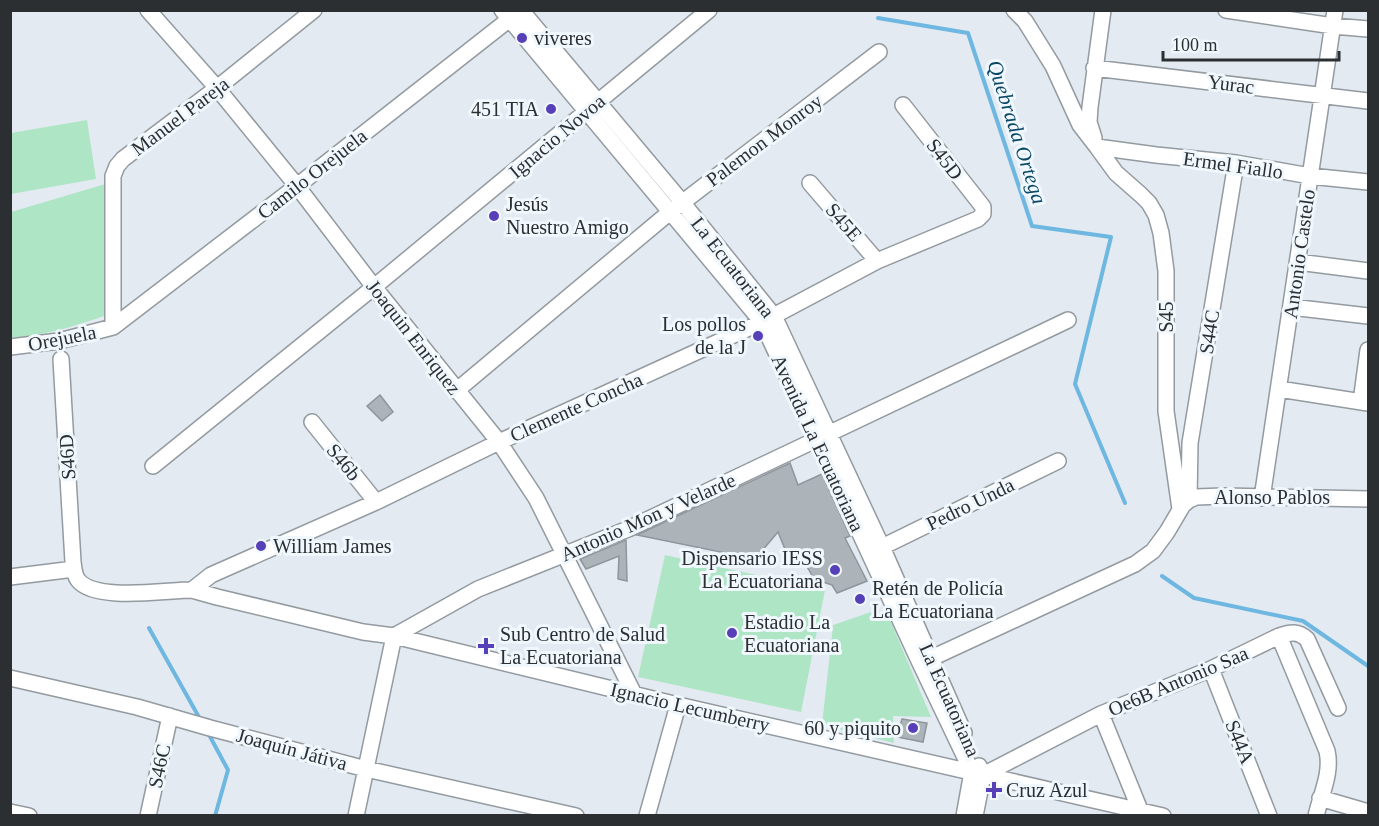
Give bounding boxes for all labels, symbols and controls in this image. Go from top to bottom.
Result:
scale bar [1163,24,1338,62]
place label: viveres [534,27,592,49]
marker: viveres [515,31,529,45]
text: 100 m [1172,35,1218,55]
water label: Quebrada Ortega [982,57,1052,207]
street label: Yurac [1207,70,1256,98]
street label: Manuel Pareja [127,72,234,161]
street label: Ignacio Novoa [505,89,610,183]
street label: Palemon Monroy [702,89,827,192]
place label: 451 TIA [471,98,540,120]
marker: 451 TIA [544,102,558,116]
street label: Camilo Orejuela [253,124,372,224]
street label: S45D [922,134,968,184]
street label: Ermel Fiallo [1182,147,1284,183]
street label: Antonio Castelo [1279,188,1319,320]
place label: Jesús Nuestro Amigo [506,193,629,239]
street label: S45E [821,198,867,246]
marker: Jesús Nuestro Amigo [487,209,501,223]
street label: La Ecuatoriana [687,212,779,322]
street label: Joaquin Enriquez [362,275,466,399]
street label: S45 [1155,301,1177,333]
street label: S44C [1195,308,1223,356]
place label: Los pollos de la J [662,313,746,358]
street label: Orejuela [26,321,98,356]
marker: Los pollos de la J [751,329,765,343]
street label: Avenida La Ecuatoriana [767,351,869,535]
street label: Clemente Concha [506,368,646,446]
street label: S46D [54,433,80,481]
street label: S46b [323,439,365,485]
street label: Antonio Mon y Velarde [557,468,739,566]
street label: Pedro Unda [922,473,1018,535]
street label: Alonso Pablos [1214,486,1330,508]
place label: William James [273,535,392,557]
marker: William James [254,539,268,553]
place label: Dispensario IESS La Ecuatoriana [681,547,823,592]
marker: Dispensario IESS La Ecuatoriana [828,563,842,577]
place label: Retén de Policía La Ecuatoriana [872,577,1003,622]
marker: Retén de Policía La Ecuatoriana [853,592,867,606]
place label: Estadio La Ecuatoriana [744,611,840,656]
place label: Sub Centro de Salud La Ecuatoriana [500,623,665,668]
marker: Estadio La Ecuatoriana [725,626,739,640]
marker: Sub Centro de Salud La Ecuatoriana [477,637,495,655]
street label: La Ecuatoriana [915,640,985,760]
street label: Oe6B Antonio Saa [1105,642,1251,720]
street label: Ignacio Lecumberry [608,678,772,737]
place label: 60 y piquito [804,717,901,740]
street label: S44A [1221,717,1259,768]
marker: 60 y piquito [906,721,920,735]
street label: Joaquín Játiva [234,724,350,775]
street label: S46C [144,742,174,790]
place label: Cruz Azul [1006,779,1088,801]
marker: Cruz Azul [987,783,1001,797]

